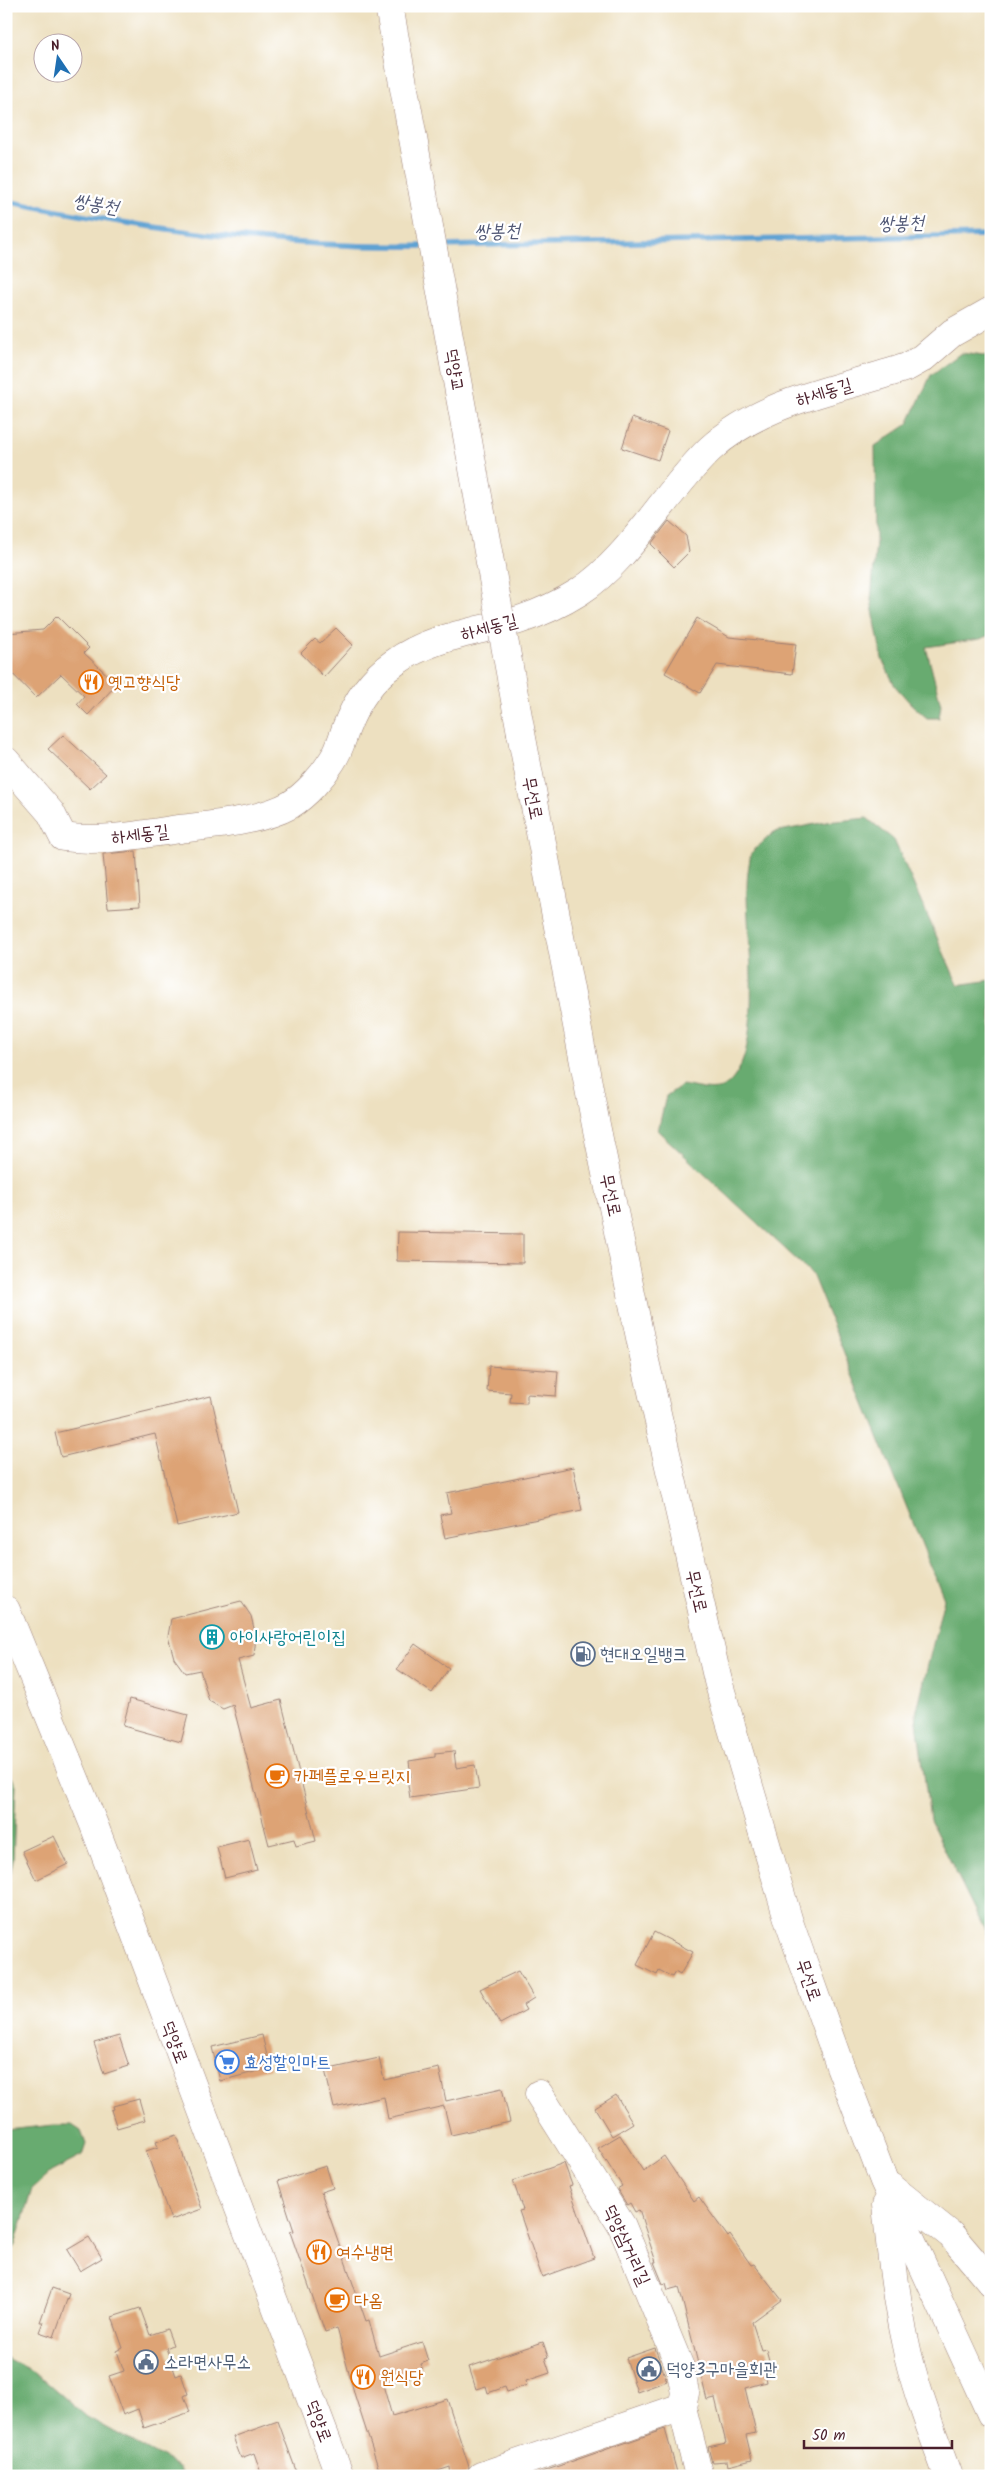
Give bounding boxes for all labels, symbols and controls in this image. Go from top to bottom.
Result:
north arrow [32,32,82,82]
text: N [49,35,62,58]
water label: 쌍봉천 [70,186,123,224]
water label: 쌍봉천 [878,209,926,239]
water label: 쌍봉천 [474,217,522,247]
street label: 덕양교 [435,346,472,394]
street label: 하세동길 [792,371,857,416]
street label: 하세동길 [458,607,522,650]
restaurant icon: 옛고향식당 [78,669,104,695]
place label: 옛고향식당 [108,669,181,698]
street label: 무선로 [513,774,550,822]
street label: 하세동길 [110,818,171,853]
street label: 무선로 [591,1171,628,1220]
street label: 무선로 [677,1567,715,1616]
building icon: 아이사랑어린이집 [199,1624,225,1650]
place label: 아이사랑어린이집 [230,1624,346,1653]
fuel station icon: 현대오일뱅크 [570,1641,596,1667]
place label: 현대오일뱅크 [600,1641,687,1670]
cafe icon: 카페플로우브릿지 [264,1763,290,1789]
place label: 카페플로우브릿지 [294,1763,410,1792]
street label: 무선로 [787,1955,828,2006]
street label: 덕양로 [152,2017,195,2068]
supermarket icon: 효성할인마트 [214,2049,240,2075]
place label: 효성할인마트 [244,2049,331,2078]
street label: 덕양삼거리길 [594,2200,657,2292]
restaurant icon: 여수냉면 [306,2239,332,2265]
place label: 여수냉면 [336,2239,394,2268]
cafe icon: 다옴 [324,2287,350,2313]
place label: 다옴 [354,2287,383,2316]
public building icon: 소라면사무소 [133,2349,159,2375]
place label: 소라면사무소 [164,2349,251,2378]
public building icon: 덕양3구마을회관 [636,2356,662,2382]
place label: 덕양3구마을회관 [666,2356,778,2385]
restaurant icon: 원식당 [350,2364,376,2390]
place label: 원식당 [380,2364,424,2393]
street label: 덕양로 [296,2396,339,2447]
scale bar [804,2417,952,2449]
text: 50 m [812,2424,846,2448]

